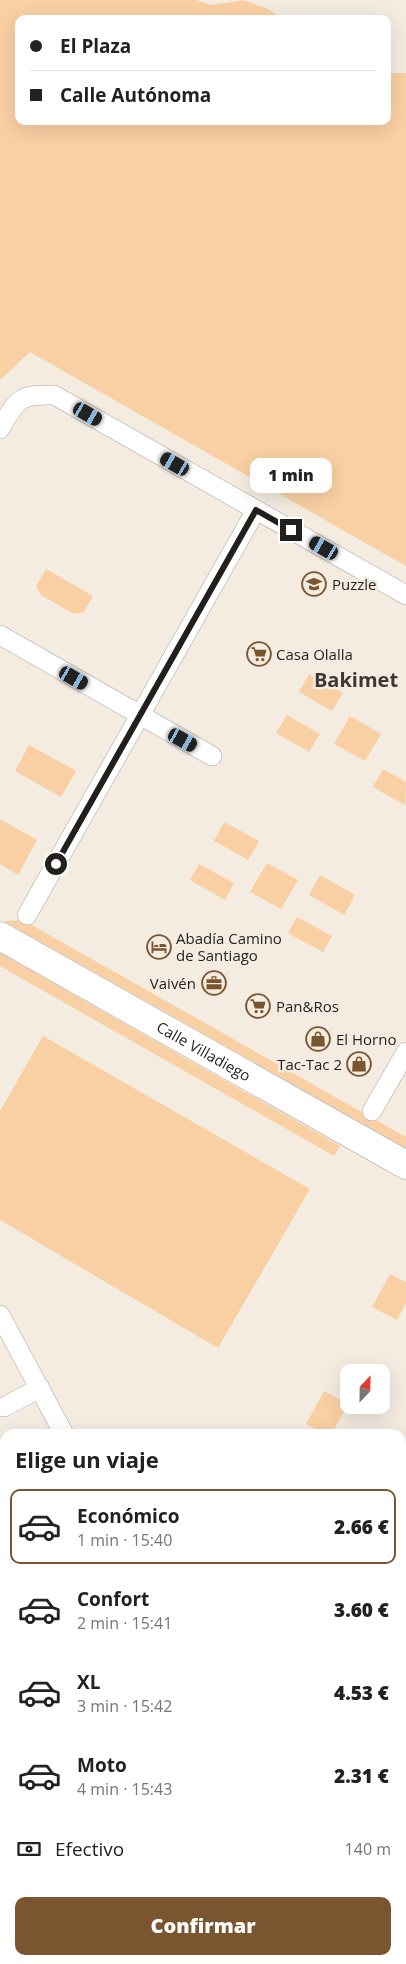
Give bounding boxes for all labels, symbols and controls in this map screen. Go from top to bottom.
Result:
text: El Plaza [60,33,131,59]
text: Calle Autónoma [60,82,211,108]
car [71,400,104,428]
car [158,450,191,478]
callout: 1 min [250,458,332,492]
text: 1 min [268,464,314,486]
route end [280,519,302,541]
car [307,534,340,562]
school or university icon: Puzzle [301,571,327,597]
place label: Puzzle [332,574,377,594]
supermarket icon: Casa Olalla [246,641,272,667]
place label: Casa Olalla [276,644,353,664]
car [57,664,90,692]
district label: Bakimet [314,666,398,693]
car [166,726,199,754]
route start [45,853,67,875]
place label: Abadía Camino de Santiago [176,928,282,965]
hotel icon: Abadía Camino de Santiago [146,934,172,960]
office icon: Vaivén [201,970,227,996]
place label: Vaivén [150,973,196,993]
supermarket icon: Pan&Ros [245,993,271,1019]
place label: Pan&Ros [276,996,339,1016]
street label: Calle Villadiego [153,1016,254,1085]
shop icon: El Horno [305,1026,331,1052]
place label: El Horno [336,1029,396,1049]
shop icon: Tac-Tac 2 [346,1051,372,1077]
place label: Tac-Tac 2 [277,1054,342,1074]
north arrow [340,1364,390,1414]
map controls [340,1364,390,1414]
text: Elige un viaje [15,1444,159,1474]
text: Económico [77,1503,179,1529]
icon: car [17,1504,62,1549]
text: 2.66 € [334,1514,389,1540]
text: 1 min · 15:40 [77,1529,172,1551]
text: Confort [77,1586,149,1612]
icon: car [17,1587,62,1632]
text: 3.60 € [334,1597,389,1623]
text: 2 min · 15:41 [77,1612,172,1634]
text: XL [77,1669,100,1695]
icon: car [17,1670,62,1715]
text: 4.53 € [334,1680,389,1706]
text: 3 min · 15:42 [77,1695,172,1717]
text: Moto [77,1752,127,1778]
icon: car [17,1753,62,1798]
text: 2.31 € [334,1763,389,1789]
text: 4 min · 15:43 [77,1778,172,1800]
icon: cash [15,1835,43,1863]
text: Efectivo [55,1836,124,1862]
text: 140 m [345,1838,391,1860]
button: Confirmar [15,1897,391,1955]

